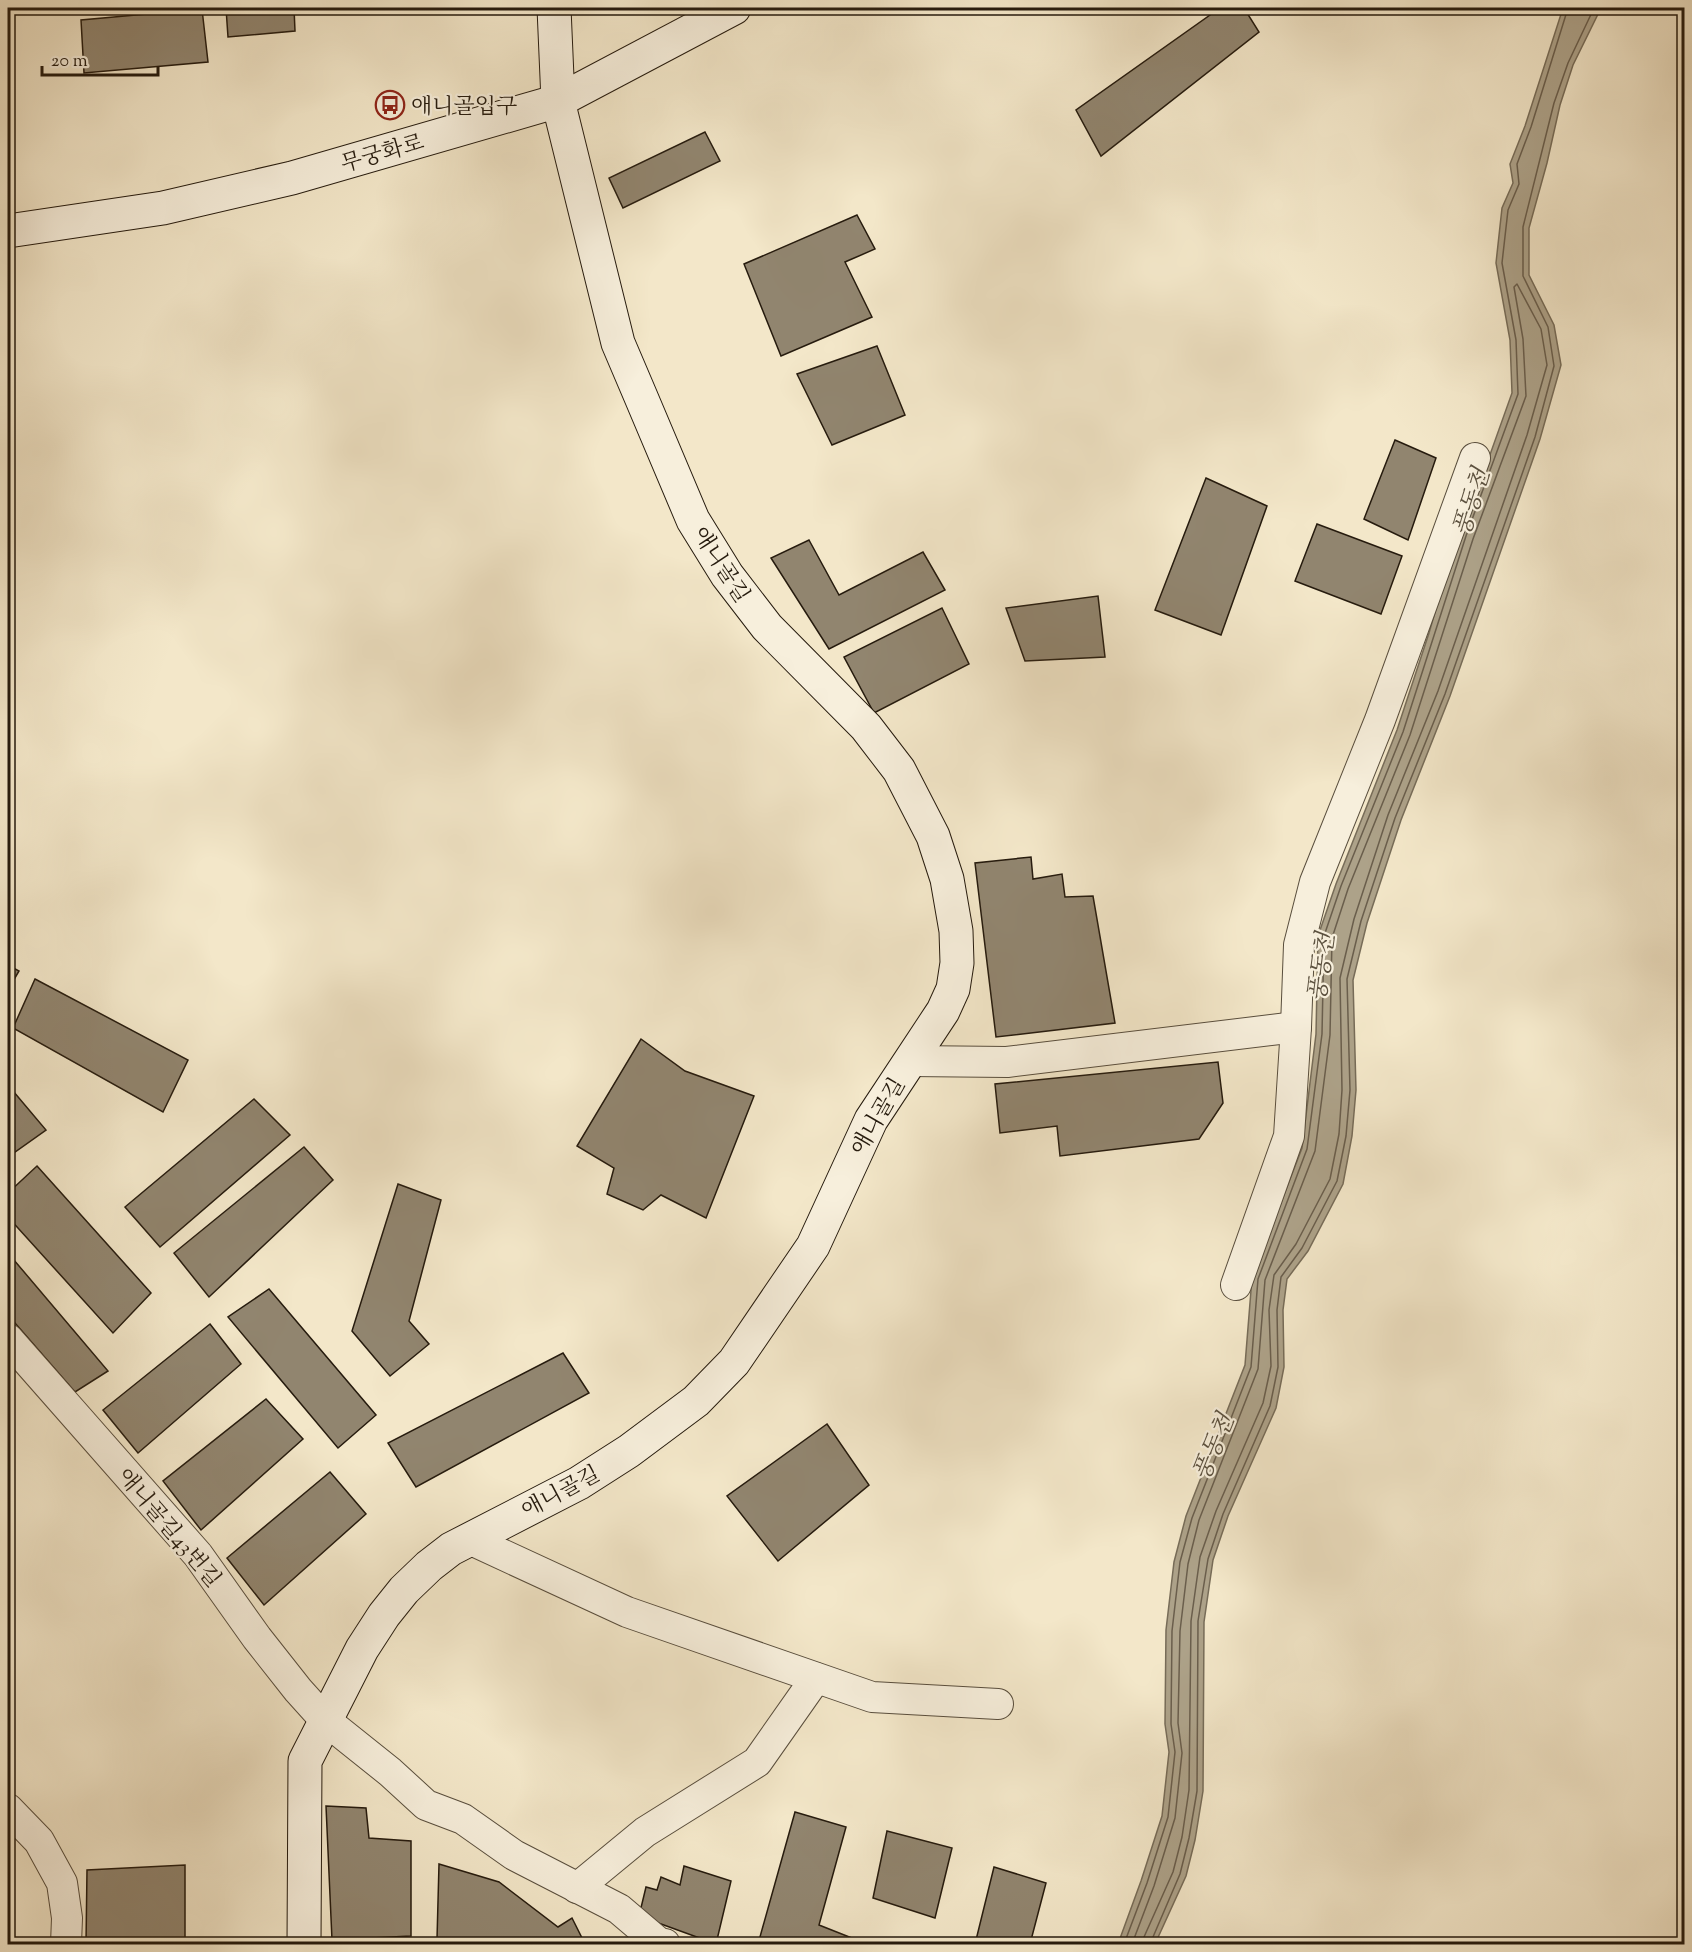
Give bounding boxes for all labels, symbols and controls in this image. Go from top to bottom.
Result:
scale bar [42,39,158,77]
text: 20 m [51,49,88,75]
bus stop icon: 애니골입구 [374,89,406,121]
place label: 애니골입구 [411,92,517,124]
street label: 무궁화로 [338,128,428,182]
water label: 풍동천 [1446,463,1500,541]
street label: 애니골길 [683,521,756,610]
water label: 풍동천 [1301,929,1345,1004]
street label: 애니골길 [844,1073,915,1162]
water label: 풍동천 [1186,1407,1245,1486]
street label: 애니골길 [516,1460,606,1528]
street label: 애니골길43번길 [108,1462,227,1596]

